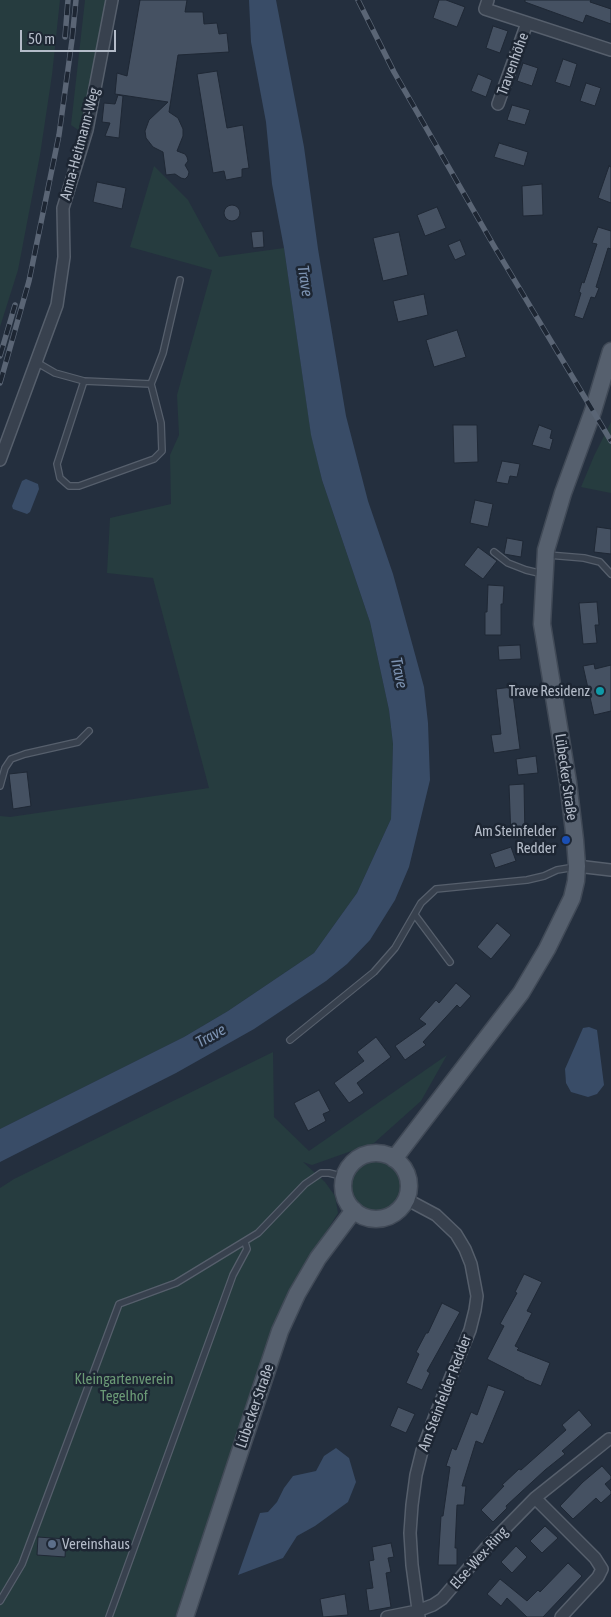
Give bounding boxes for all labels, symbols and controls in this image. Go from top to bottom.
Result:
scale bar [22,20,119,52]
text: 50 m [28,30,55,47]
street label: Travenhöhe [493,30,533,98]
street label: Anna-Heitmann-Weg [56,86,104,202]
water label: Trave [293,264,317,298]
water label: Trave [386,656,412,690]
place label: Trave Residenz [509,682,590,700]
marker: Trave Residenz [594,685,606,697]
street label: Lübecker Straße [551,732,581,822]
place label: Am Steinfelder Redder [475,822,556,857]
marker: Am Steinfelder Redder [560,834,572,846]
water label: Trave [193,1020,229,1052]
street label: Am Steinfelder Redder [415,1332,475,1454]
street label: Lübecker Straße [232,1362,278,1450]
park label: Kleingartenverein Tegelhof [74,1370,174,1405]
street label: Else-Wex-Ring [446,1523,512,1593]
place label: Vereinshaus [62,1535,130,1553]
marker: Vereinshaus [46,1538,58,1550]

